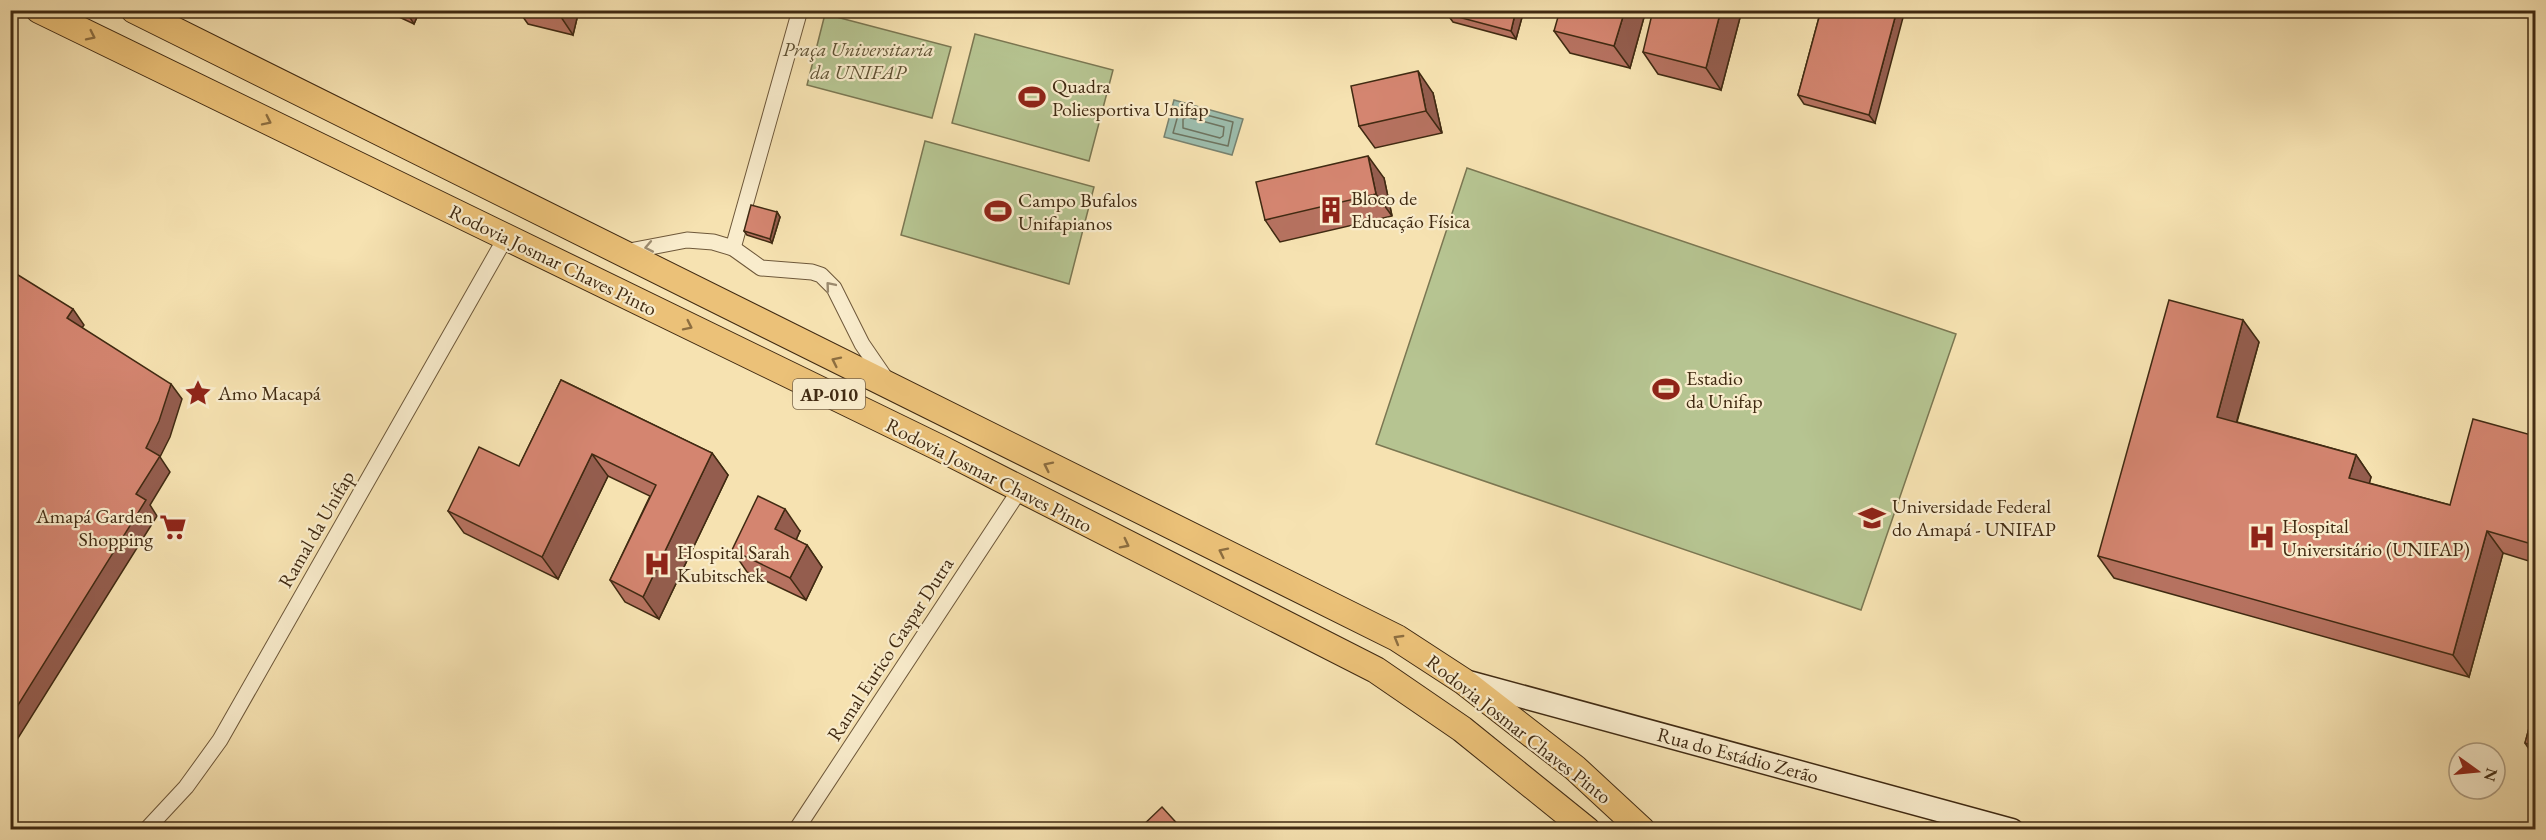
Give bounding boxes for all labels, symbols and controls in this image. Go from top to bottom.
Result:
one-way arrow [85,29,96,40]
park label: Praça Universitaria da UNIFAP [783,36,933,85]
place label: Quadra Poliesportiva Unifap [1052,73,1209,122]
sports icon: Quadra Poliesportiva Unifap [1017,82,1047,112]
one-way arrow [260,114,271,126]
place label: Bloco de Educação Física [1351,185,1470,234]
place label: Campo Bufalos Unifapianos [1018,187,1137,236]
building icon: Bloco de Educação Física [1316,195,1346,225]
sports icon: Campo Bufalos Unifapianos [983,196,1013,226]
street label: Rodovia Josmar Chaves Pinto [445,198,661,322]
one-way arrow [644,240,654,253]
one-way arrow [827,282,838,293]
one-way arrow [682,318,693,330]
one-way arrow [831,356,842,368]
place label: Estadio da Unifap [1686,365,1763,414]
sports icon: Estadio da Unifap [1651,374,1681,404]
place icon: Amo Macapá [183,378,213,408]
road number: AP-010 [793,379,865,409]
place label: Amo Macapá [217,380,321,406]
street label: Rodovia Josmar Chaves Pinto [881,412,1097,538]
one-way arrow [1044,462,1055,473]
street label: Ramal da Unifap [272,466,360,592]
place label: Universidade Federal do Amapá - UNIFAP [1892,493,2056,542]
place label: Amapá Garden Shopping [35,503,153,552]
school or university icon: Universidade Federal do Amapá - UNIFAP [1857,503,1887,533]
supermarket icon: Amapá Garden Shopping [158,512,188,542]
place label: Hospital Universitário (UNIFAP) [2282,513,2470,562]
hospital icon: Hospital Universitário (UNIFAP) [2247,522,2277,552]
one-way arrow [1119,537,1130,548]
place label: Hospital Sarah Kubitschek [677,539,790,588]
one-way arrow [1219,548,1230,560]
hospital icon: Hospital Sarah Kubitschek [642,549,672,579]
street label: Ramal Eurico Gaspar Dutra [821,552,959,746]
one-way arrow [1394,635,1404,646]
street label: Rodovia Josmar Chaves Pinto [1421,649,1617,810]
street label: Rua do Estádio Zerão [1654,721,1822,789]
north arrow [2447,741,2507,801]
text: N [2479,766,2503,784]

